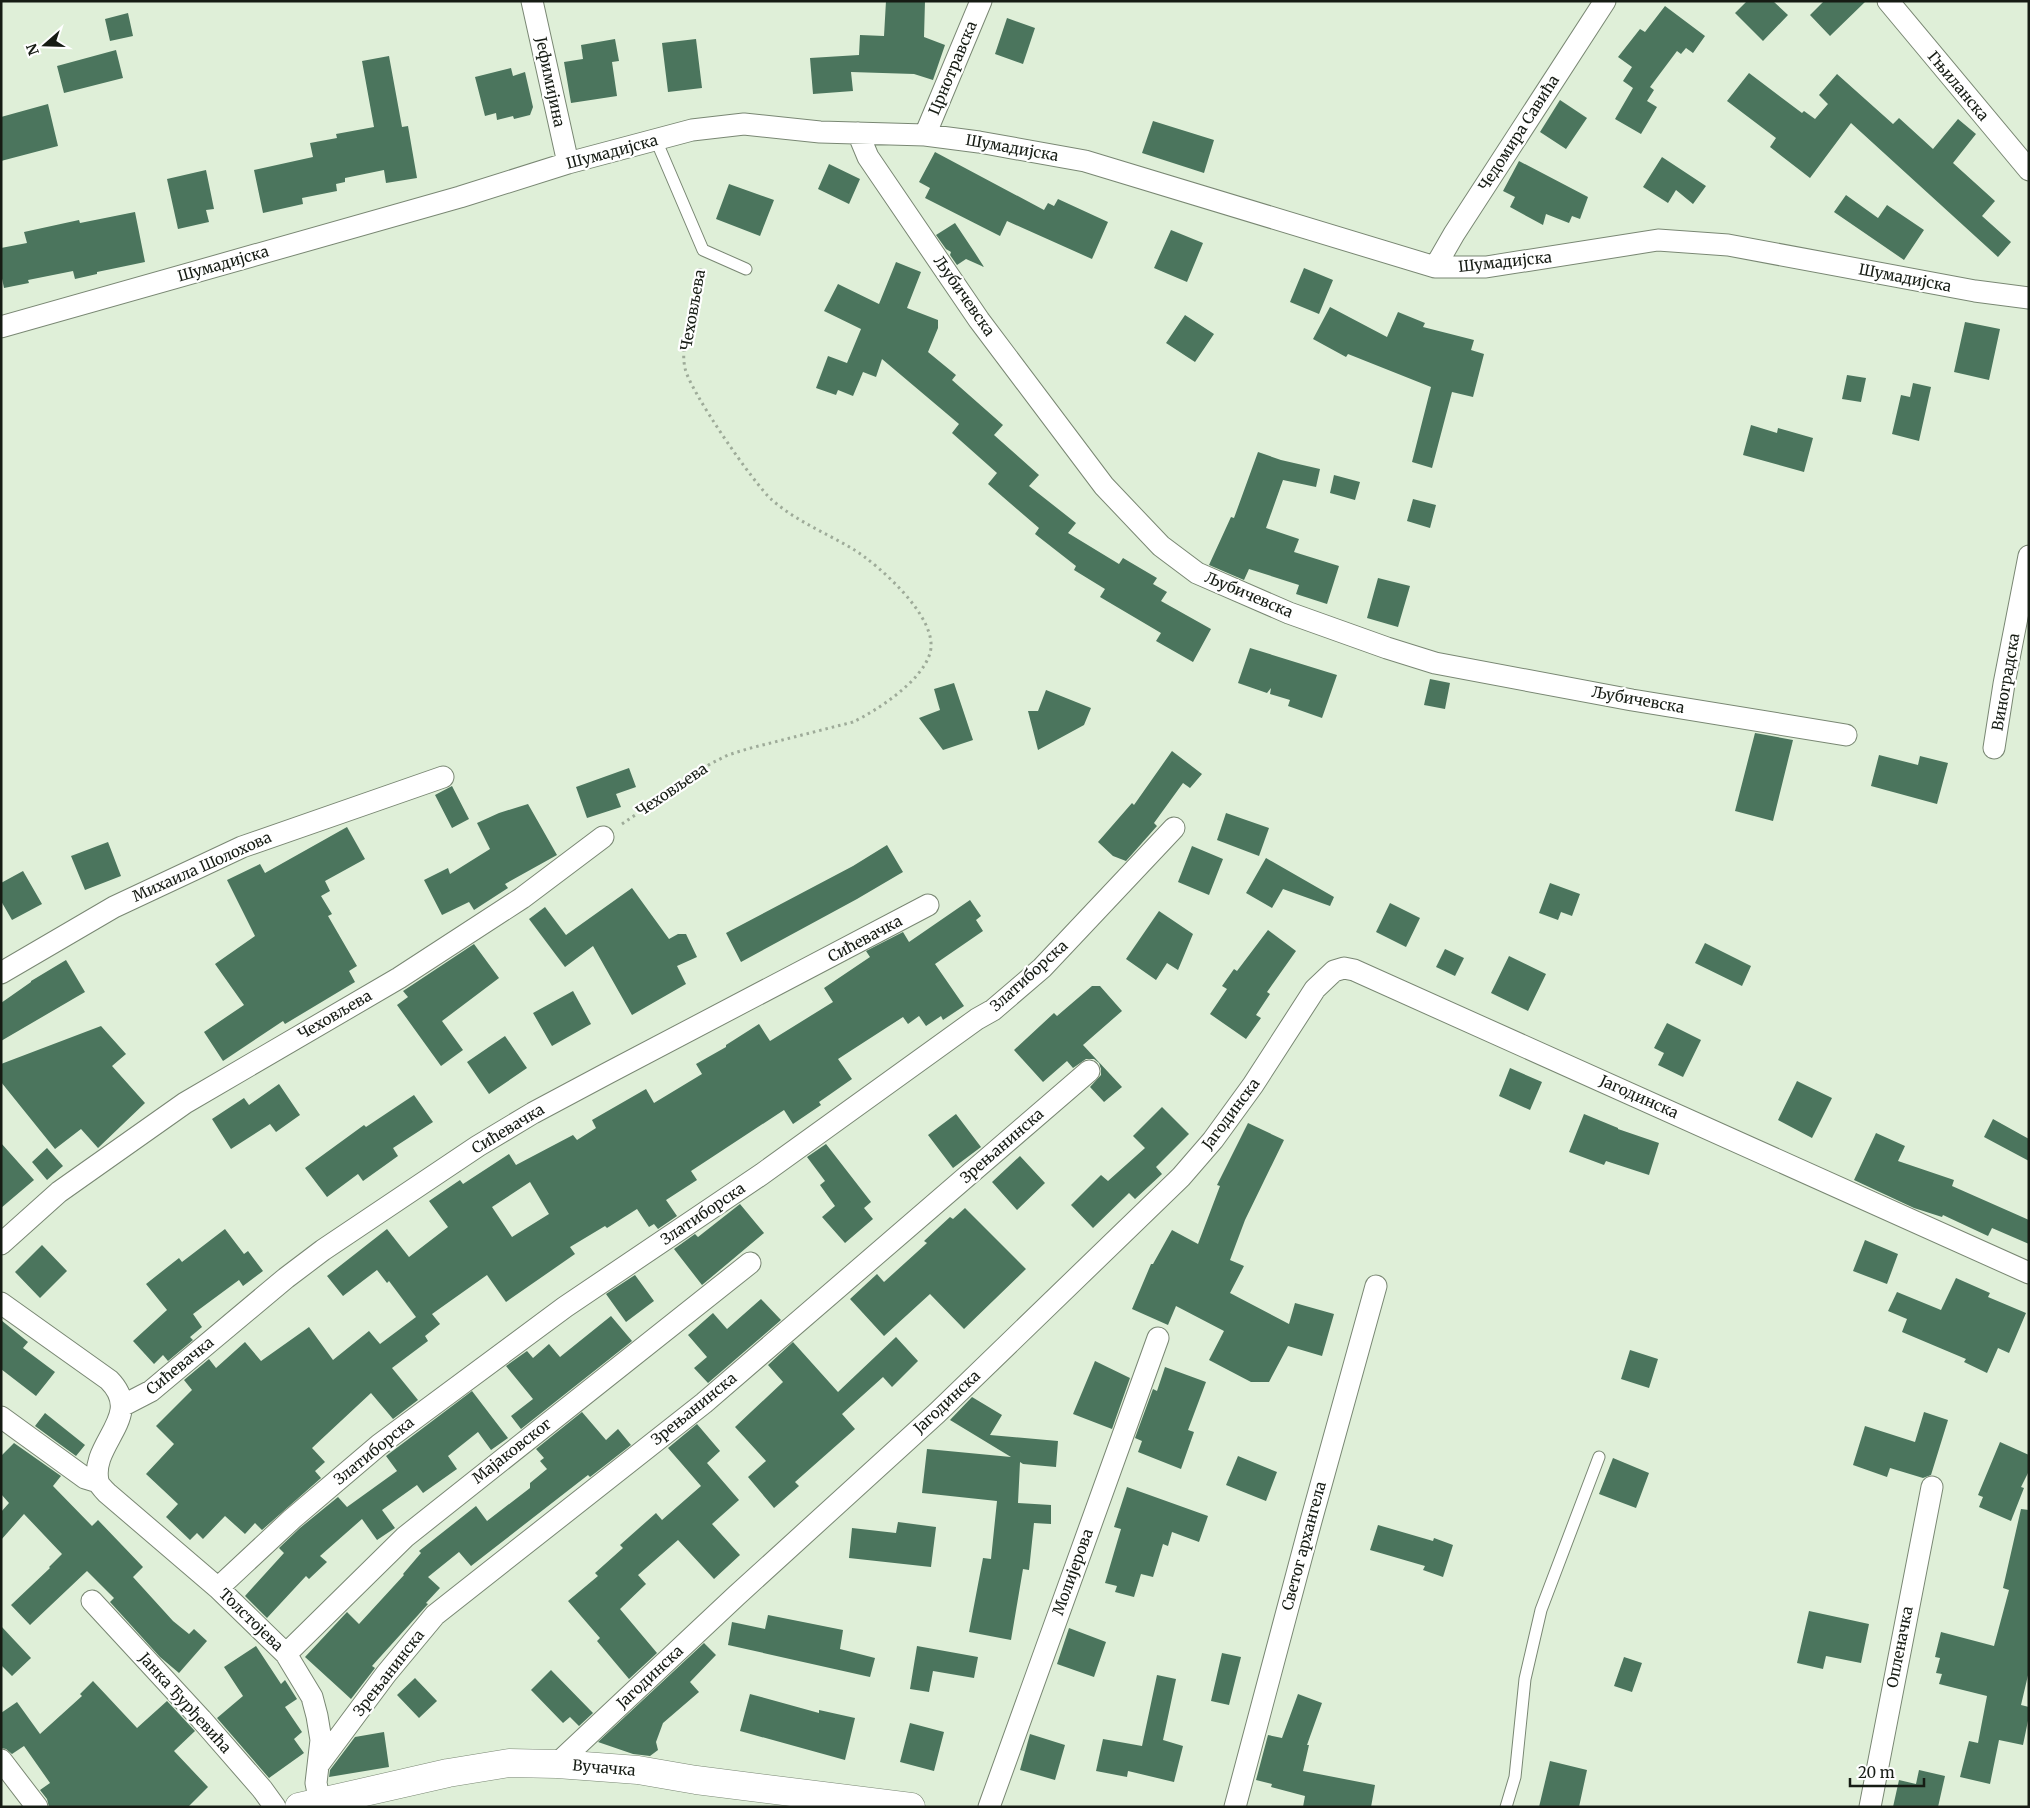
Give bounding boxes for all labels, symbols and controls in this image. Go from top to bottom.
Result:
street label: Црнотравска [924,18,981,118]
north arrow [20,20,70,70]
street label: Јефимијина [531,34,569,129]
text: N [22,41,43,58]
street label: Гњиланска [1924,47,1993,124]
street label: Чедомира Савића [1474,71,1563,194]
street label: Шумадијска [564,130,660,173]
street label: Шумадијска [964,130,1060,165]
street label: Шумадијска [175,241,271,286]
street label: Шумадијска [1457,247,1553,276]
street label: Љубичевска [930,252,999,340]
street label: Шумадијска [1857,259,1953,296]
street label: Чеховљева [676,268,709,352]
street label: Љубичевска [1202,567,1296,622]
street label: Виноградска [1988,632,2023,732]
street label: Љубичевска [1590,682,1686,717]
street label: Чеховљева [632,759,711,820]
street label: Михаила Шолохова [129,827,274,906]
street label: Сићевачка [824,911,905,966]
street label: Златиборска [986,936,1071,1015]
street label: Чеховљева [294,986,375,1043]
street label: Јагодинска [1596,1070,1682,1122]
street label: Јагодинска [1197,1074,1264,1154]
street label: Сићевачка [468,1099,548,1158]
street label: Зрењанинска [956,1104,1047,1187]
street label: Златиборска [657,1178,748,1249]
street label: Сићевачка [142,1333,217,1399]
street label: Јагодинска [909,1366,984,1438]
street label: Зрењанинска [647,1368,740,1449]
street label: Златиборска [330,1413,418,1489]
street label: Мајаковског [468,1414,555,1487]
street label: Светог архангела [1277,1479,1330,1612]
street label: Молијерова [1048,1526,1097,1618]
street label: Толстојева [215,1584,288,1655]
street label: Опленачка [1882,1605,1917,1689]
street label: Зрењанинска [349,1626,428,1720]
street label: Јагодинска [612,1641,687,1713]
street label: Јанка Ђурђевића [135,1648,236,1757]
street label: Вучачка [572,1755,636,1780]
scale bar [1850,1756,1924,1788]
text: 20 m [1858,1763,1895,1782]

